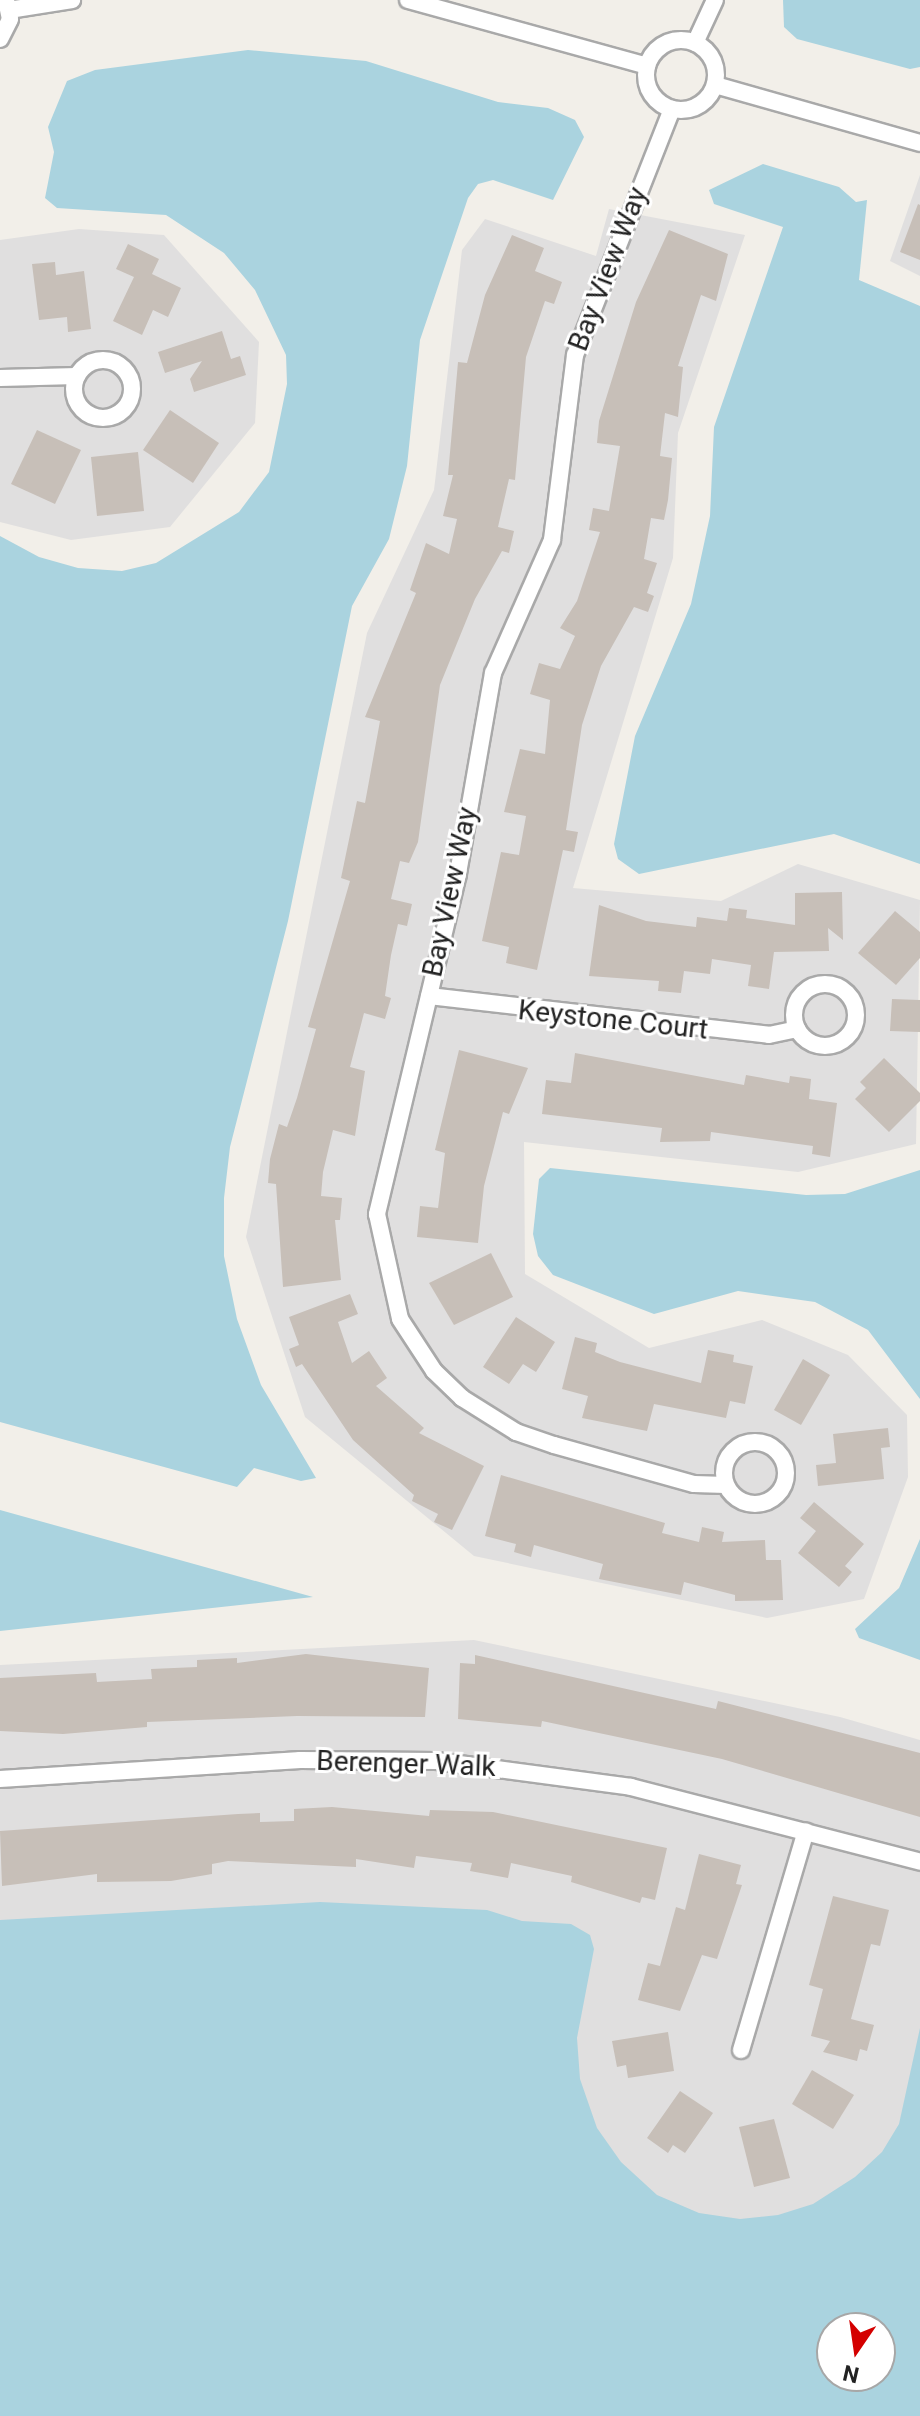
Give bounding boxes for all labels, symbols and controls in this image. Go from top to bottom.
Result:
street label: Bay View Way [561,182,655,356]
street label: Bay View Way [416,804,484,980]
street label: Keystone Court [516,993,710,1047]
street label: Berenger Walk [316,1744,496,1784]
north arrow [816,2312,896,2392]
text: N [841,2360,861,2388]

